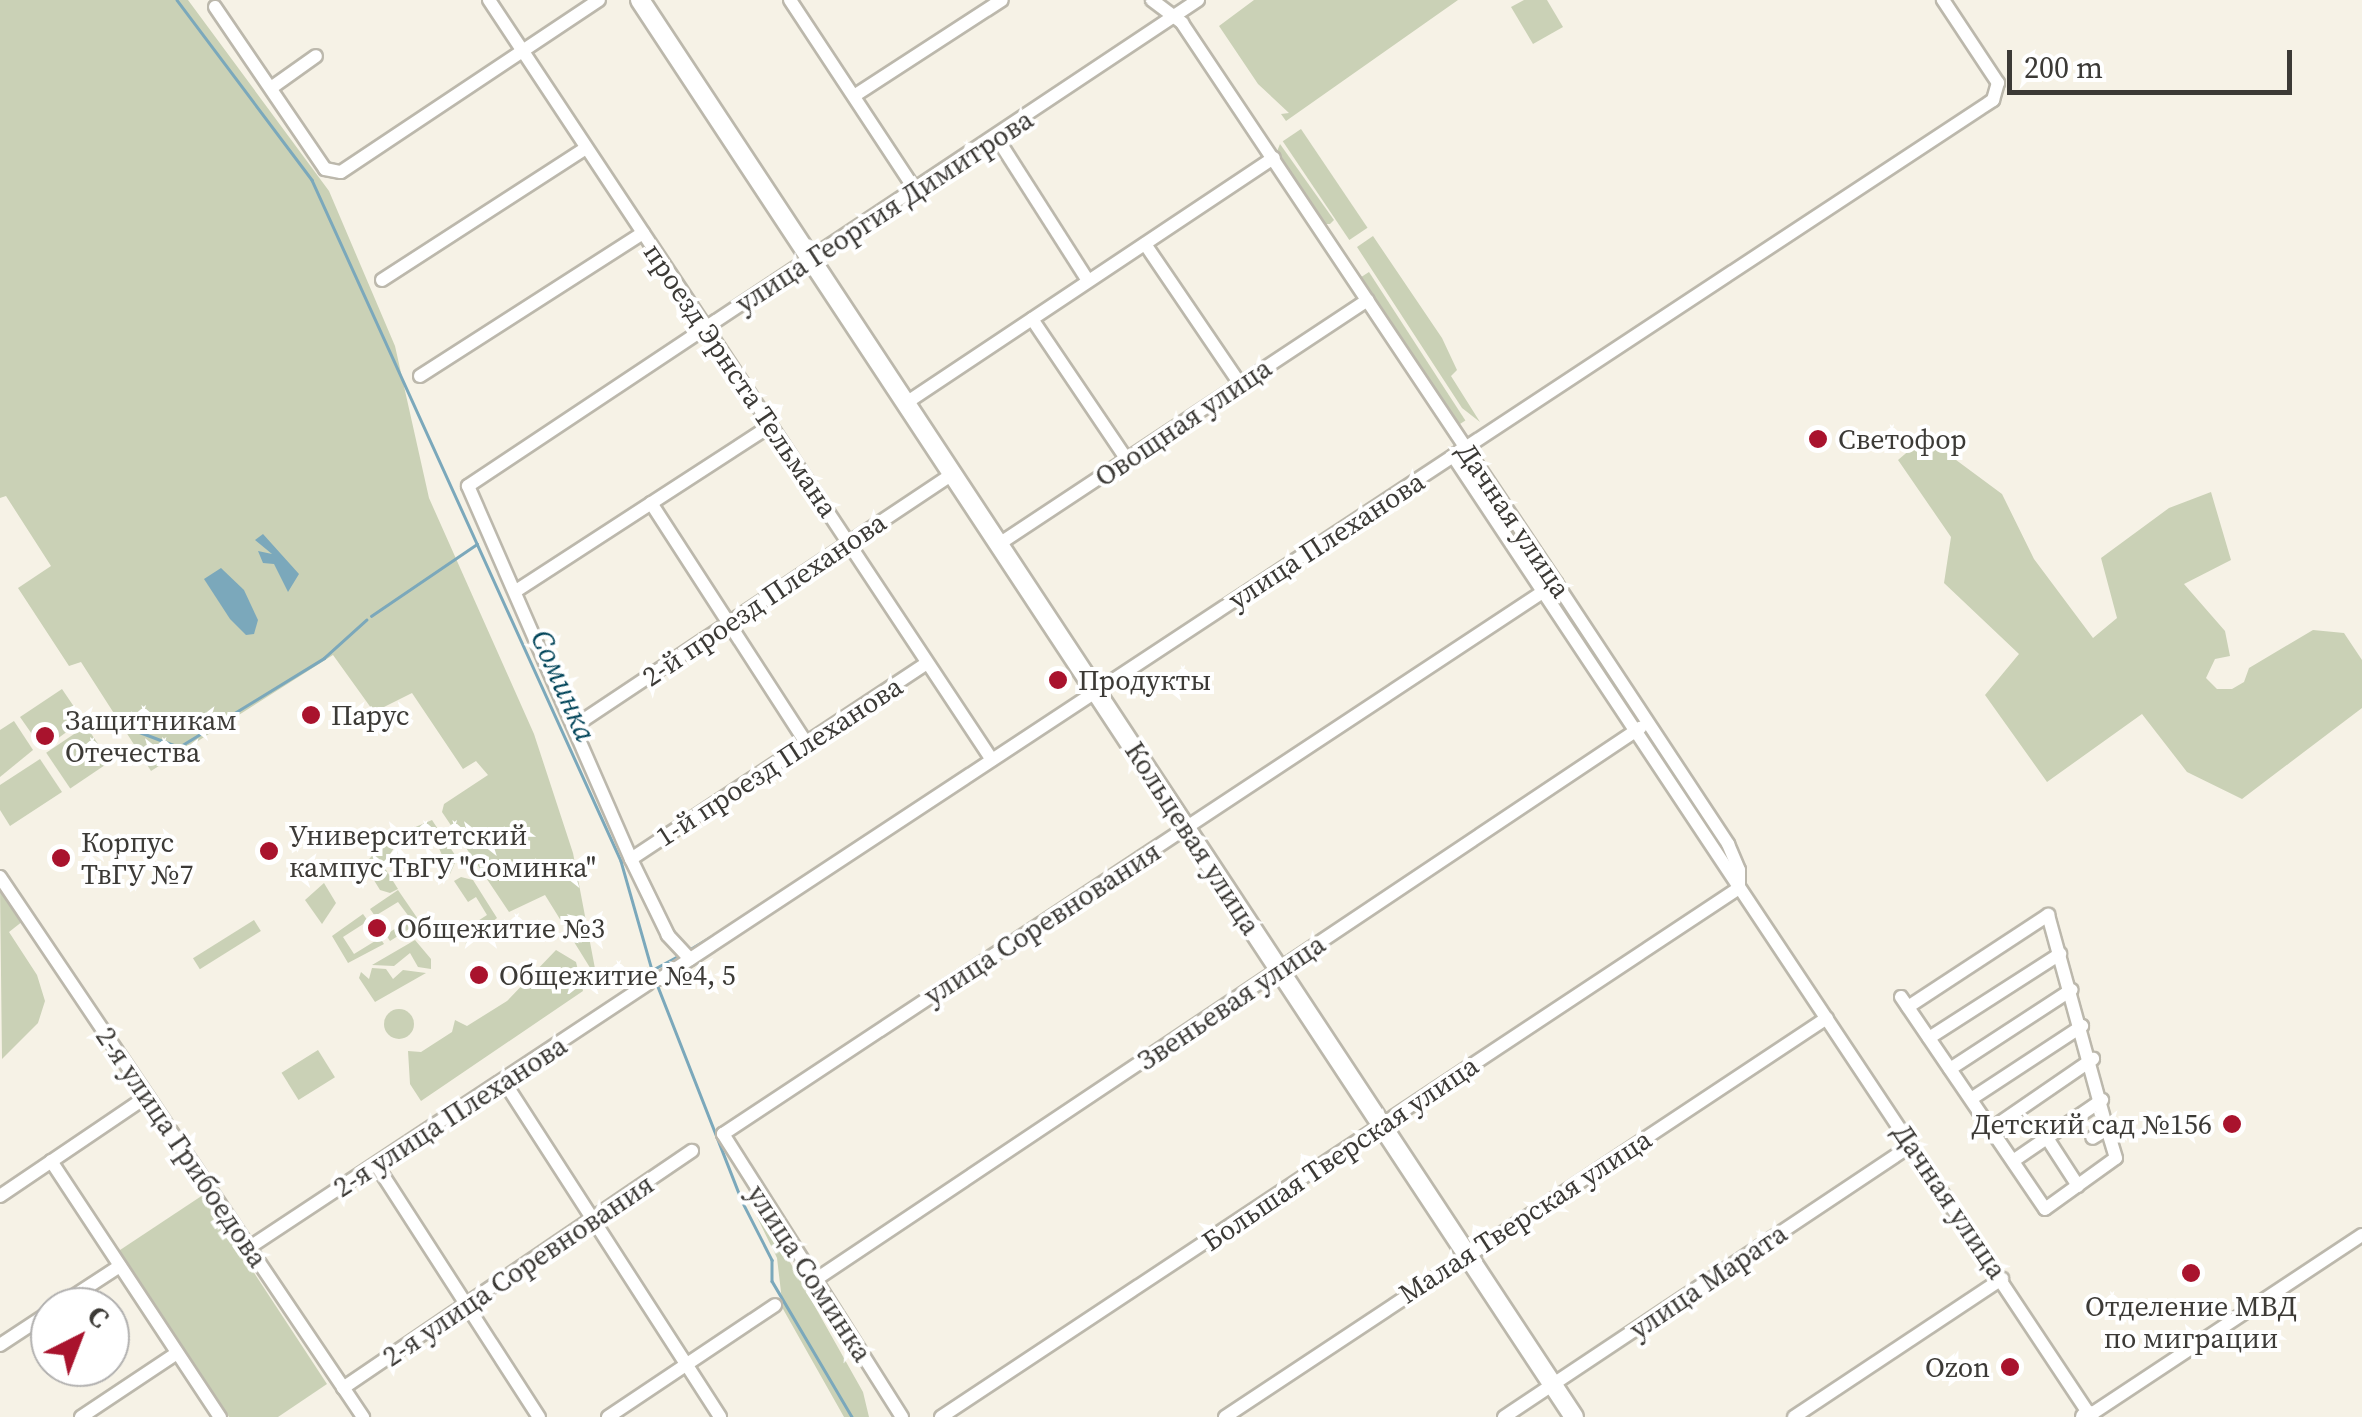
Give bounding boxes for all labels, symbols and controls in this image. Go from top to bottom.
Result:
scale bar [2012,30,2297,92]
text: 200 m [2024,47,2103,88]
street label: улица Георгия Димитрова [729,102,1039,320]
street label: проезд Эрнста Тельмана [637,236,845,524]
street label: Овощная улица [1088,351,1278,493]
place label: Светофор [1838,422,1967,456]
marker: Светофор [1807,428,1829,450]
street label: Дачная улица [1450,436,1578,604]
street label: улица Плеханова [1222,464,1430,616]
street label: 2-й проезд Плеханова [636,505,892,693]
water label: Соминка [523,625,603,747]
place label: Продукты [1078,663,1211,697]
street label: 1-й проезд Плеханова [650,669,908,853]
marker: Продукты [1047,669,1069,691]
place label: Парус [331,698,409,732]
place label: Защитникам Отечества [65,703,237,769]
marker: Парус [300,704,322,726]
marker: Защитникам Отечества [34,725,56,747]
street label: Кольцевая улица [1118,735,1268,941]
place label: Университетский кампус ТвГУ "Соминка" [289,818,598,884]
place label: Корпус ТвГУ №7 [81,825,194,891]
street label: улица Соревнования [917,834,1167,1012]
marker: Университетский кампус ТвГУ "Соминка" [258,840,280,862]
marker: Корпус ТвГУ №7 [50,847,72,869]
place label: Общежитие №3 [397,911,605,945]
marker: Общежитие №3 [366,917,388,939]
street label: Звеньевая улица [1131,927,1331,1077]
place label: Общежитие №4, 5 [499,958,736,992]
marker: Общежитие №4, 5 [468,964,490,986]
street label: 2-я улица Грибоедова [89,1021,275,1273]
street label: 2-я улица Плеханова [327,1028,573,1204]
street label: Большая Тверская улица [1195,1048,1485,1258]
place label: Детский сад №156 [1972,1107,2212,1141]
marker: Детский сад №156 [2221,1113,2243,1135]
street label: Дачная улица [1886,1117,2014,1285]
street label: Малая Тверская улица [1392,1122,1658,1310]
street label: 2-я улица Соревнования [376,1167,660,1373]
street label: улица Соминка [740,1178,880,1368]
street label: улица Марата [1623,1216,1793,1346]
marker: Отделение МВД по миграции [2180,1262,2202,1284]
north arrow [30,1287,130,1387]
place label: Отделение МВД по миграции [2085,1289,2297,1355]
text: С [80,1296,118,1336]
place label: Ozon [1925,1350,1990,1384]
marker: Ozon [1999,1356,2021,1378]

